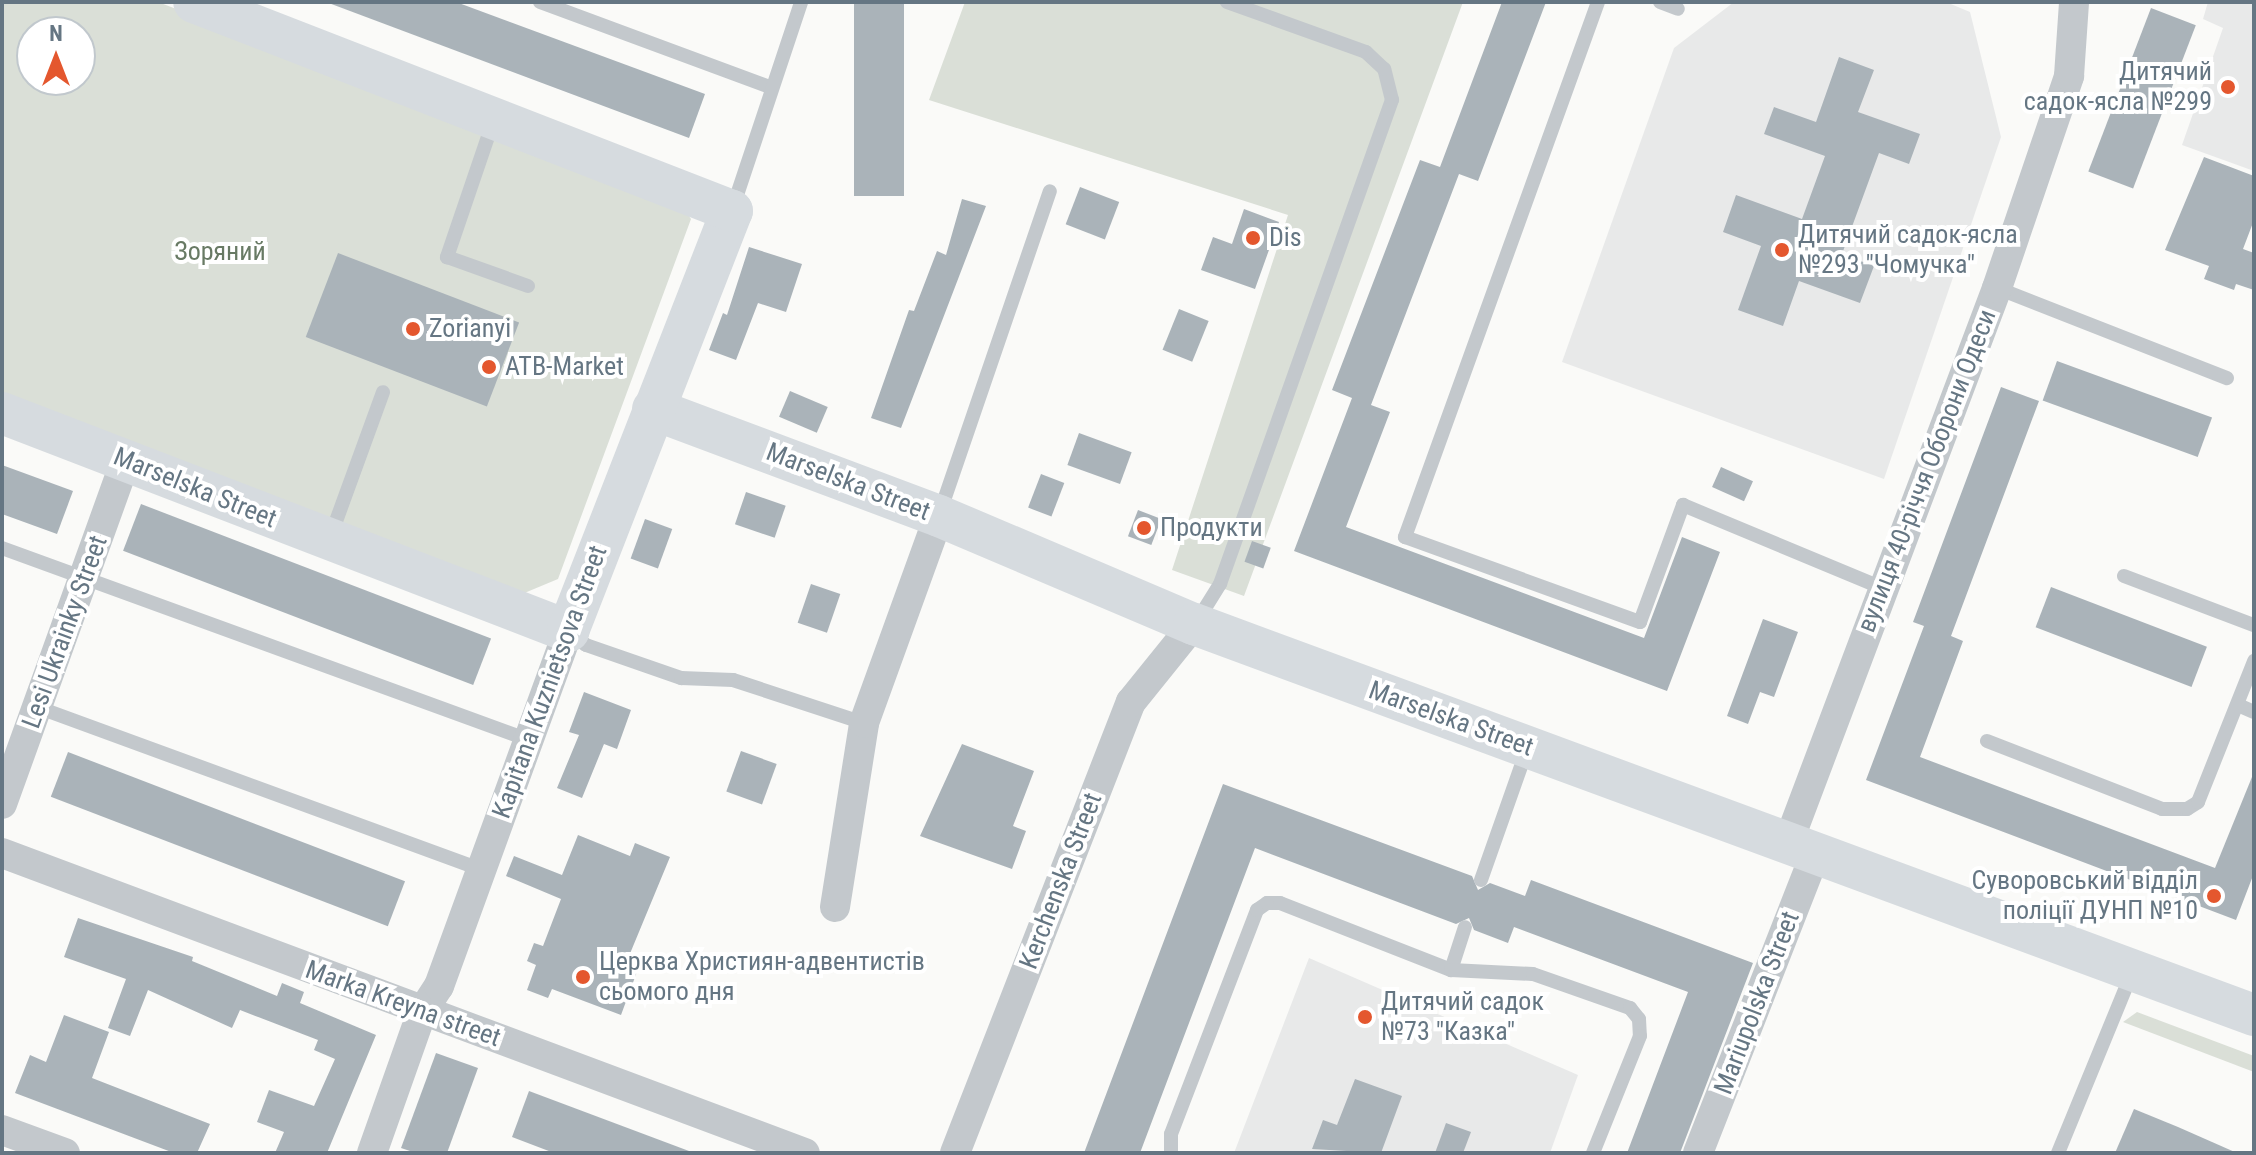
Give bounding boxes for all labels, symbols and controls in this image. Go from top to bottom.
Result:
north arrow [16,16,96,96]
text: N [49,21,63,46]
place label: Дитячий садок-ясла №299 [2024,56,2212,118]
marker: Дитячий садок-ясла №299 [2219,78,2237,96]
place label: Дитячий садок-ясла №293 "Чомучка" [1798,219,2018,280]
place label: Dis [1269,222,1302,254]
marker: Dis [1244,229,1262,247]
park label: Зоряний [174,236,266,268]
marker: Дитячий садок-ясла №293 "Чомучка" [1773,241,1791,259]
street label: вулиця 40-річчя Оборони Одеси [1851,305,2003,637]
place label: Zorianyi [429,313,511,345]
marker: Zorianyi [404,320,422,338]
place label: ATB-Market [505,351,624,383]
marker: ATB-Market [480,358,498,376]
street label: Marselska Street [762,436,934,528]
street label: Marselska Street [109,441,281,535]
place label: Продукти [1160,512,1263,544]
marker: Продукти [1135,519,1153,537]
street label: Lesi Ukrainky Street [16,532,114,732]
street label: Kapitana Kuznietsova Street [486,541,614,823]
street label: Marselska Street [1364,675,1538,763]
street label: Kerchenska Street [1013,789,1109,973]
place label: Суворовський відділ поліції ДУНП №10 [1972,865,2198,926]
marker: Суворовський відділ поліції ДУНП №10 [2205,887,2223,905]
street label: Mariupolska Street [1708,907,1806,1099]
place label: Церква Християн-адвентистів сьомого дня [599,946,925,1008]
street label: Marka Kreyna street [301,954,505,1054]
marker: Церква Християн-адвентистів сьомого дня [574,968,592,986]
place label: Дитячий садок №73 "Казка" [1381,986,1544,1048]
marker: Дитячий садок №73 "Казка" [1356,1008,1374,1026]

